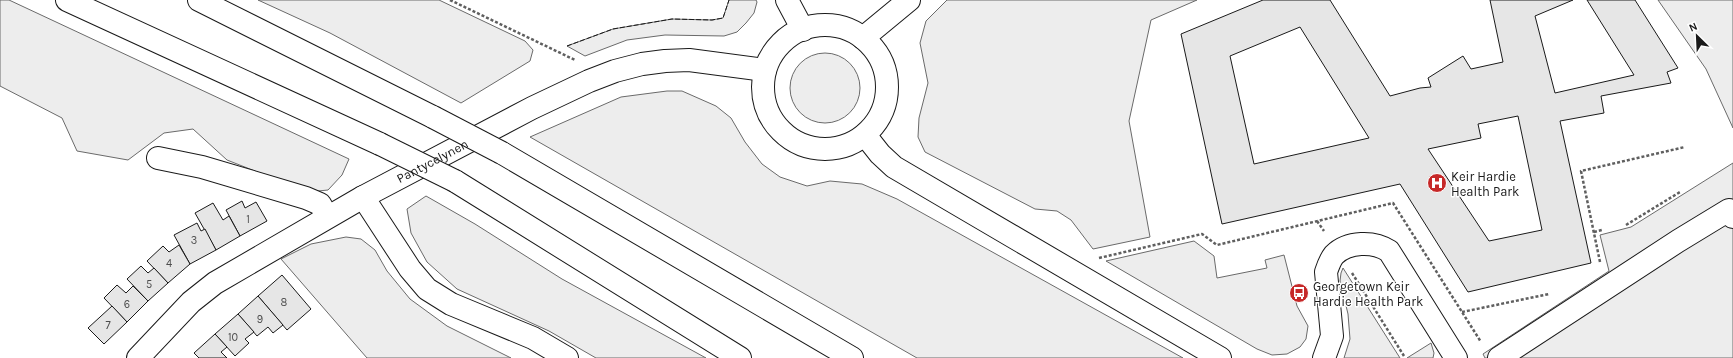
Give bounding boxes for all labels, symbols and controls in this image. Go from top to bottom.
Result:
north arrow [1677,16,1717,56]
text: N [1687,20,1699,35]
street label: Pantycelynen [394,136,471,186]
place label: Keir Hardie Health Park [1451,169,1519,199]
hospital icon: Keir Hardie Health Park [1426,172,1448,194]
house number: 1 [246,213,250,226]
house number: 3 [191,234,197,247]
house number: 4 [166,257,172,270]
house number: 5 [146,278,152,291]
place label: Georgetown Keir Hardie Health Park [1313,279,1423,309]
bus stop icon: Georgetown Keir Hardie Health Park [1288,282,1310,304]
house number: 8 [281,296,288,309]
house number: 6 [124,298,130,311]
house number: 9 [257,313,263,326]
house number: 7 [105,319,111,332]
house number: 10 [228,331,238,344]

